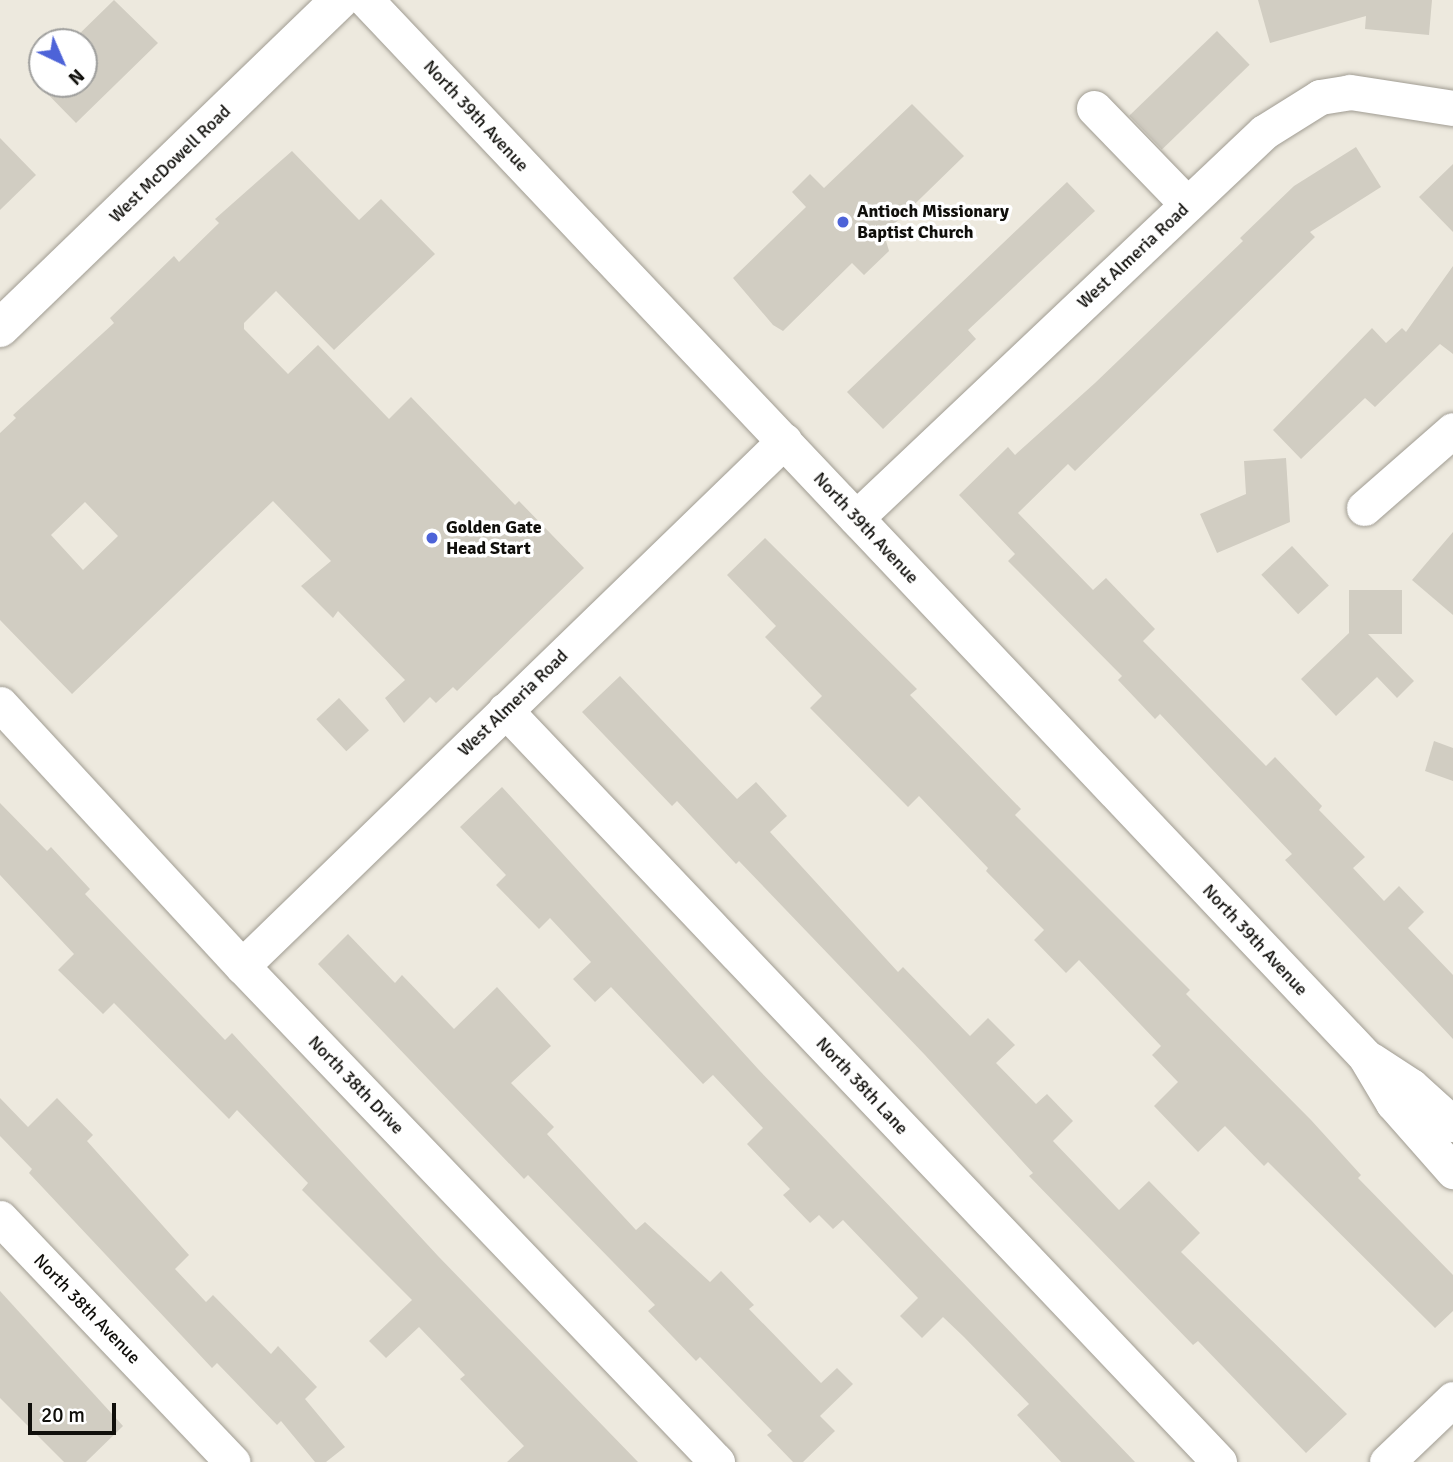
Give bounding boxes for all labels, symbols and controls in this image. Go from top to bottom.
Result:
north arrow [28,28,98,98]
street label: North 39th Avenue [419,56,533,176]
text: N [63,63,89,90]
street label: West McDowell Road [105,101,235,227]
street label: West Almeria Road [1073,199,1193,313]
place label: Antioch Missionary Baptist Church [857,201,1009,244]
marker: Antioch Missionary Baptist Church [835,214,851,230]
street label: North 39th Avenue [809,468,923,588]
place label: Golden Gate Head Start [446,517,542,560]
marker: Golden Gate Head Start [424,530,440,546]
street label: West Almeria Road [453,645,573,761]
street label: North 39th Avenue [1198,880,1312,1000]
street label: North 38th Drive [304,1031,408,1139]
street label: North 38th Lane [811,1033,913,1139]
street label: North 38th Avenue [29,1250,145,1368]
scale bar [32,1388,119,1432]
text: 20 m [41,1402,85,1428]

